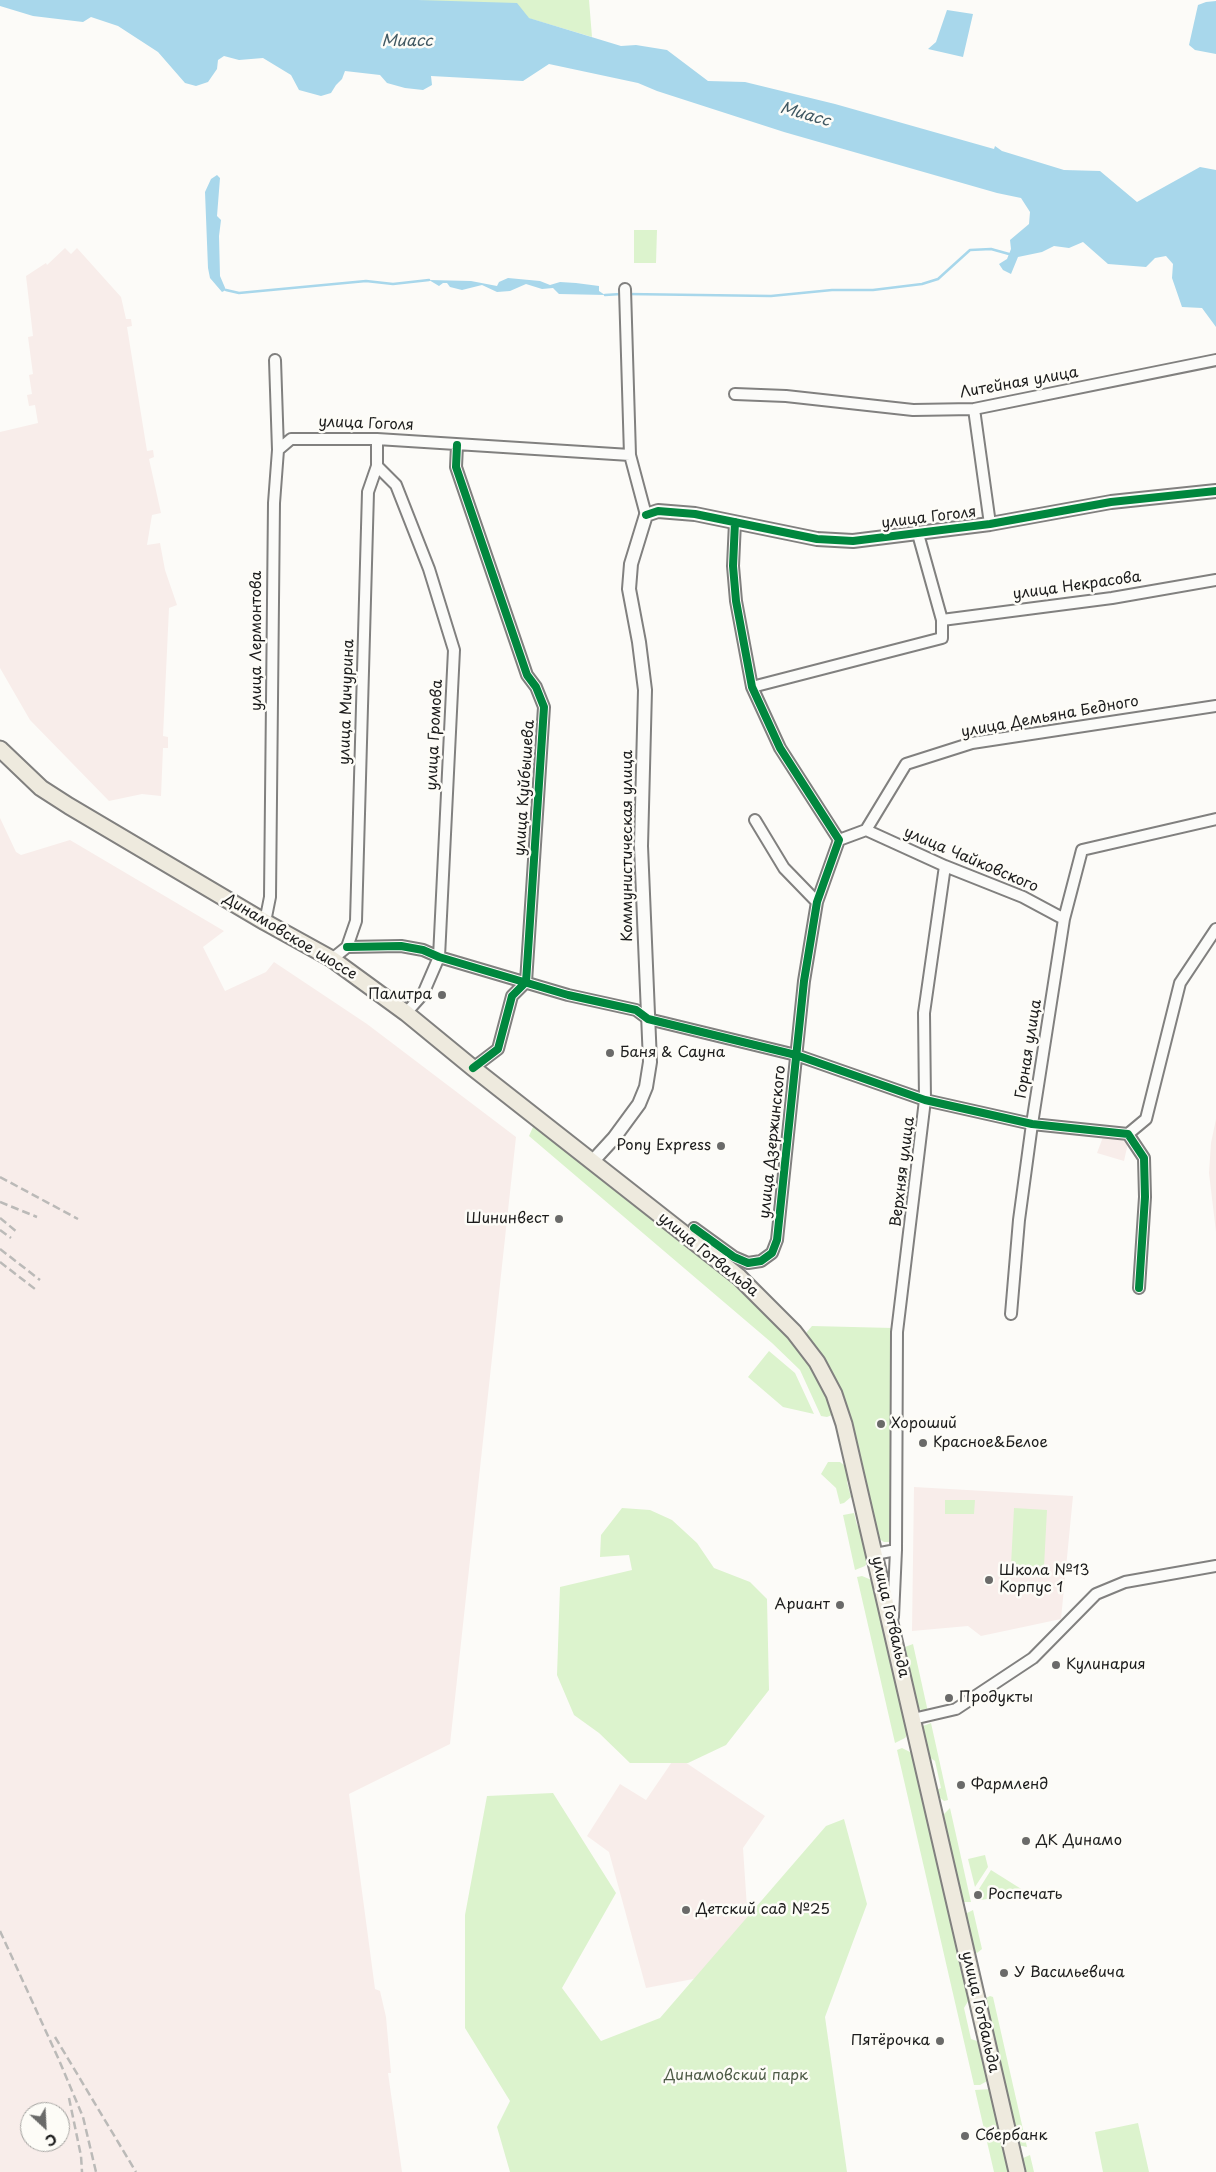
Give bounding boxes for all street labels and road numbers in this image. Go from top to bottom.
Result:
street label: Литейная улица [958,364,1080,402]
street label: улица Гоголя [318,413,414,435]
street label: улица Гоголя [881,503,977,533]
street label: улица Некрасова [1012,568,1142,604]
street label: улица Лермонтова [248,571,266,711]
street label: улица Мичурина [336,639,358,765]
street label: улица Громова [423,679,447,791]
street label: улица Демьяна Бедного [960,693,1140,741]
street label: улица Куйбышева [511,719,539,857]
street label: Коммунистическая улица [619,750,637,942]
street label: улица Чайковского [901,823,1041,897]
street label: Динамовское шоссе [220,890,360,984]
street label: Горная улица [1012,998,1046,1100]
street label: улица Дзержинского [756,1065,790,1219]
street label: Верхняя улица [887,1116,919,1228]
street label: улица Готвальда [654,1209,762,1301]
street label: улица Готвальда [867,1555,913,1679]
street label: улица Готвальда [957,1950,1003,2074]

